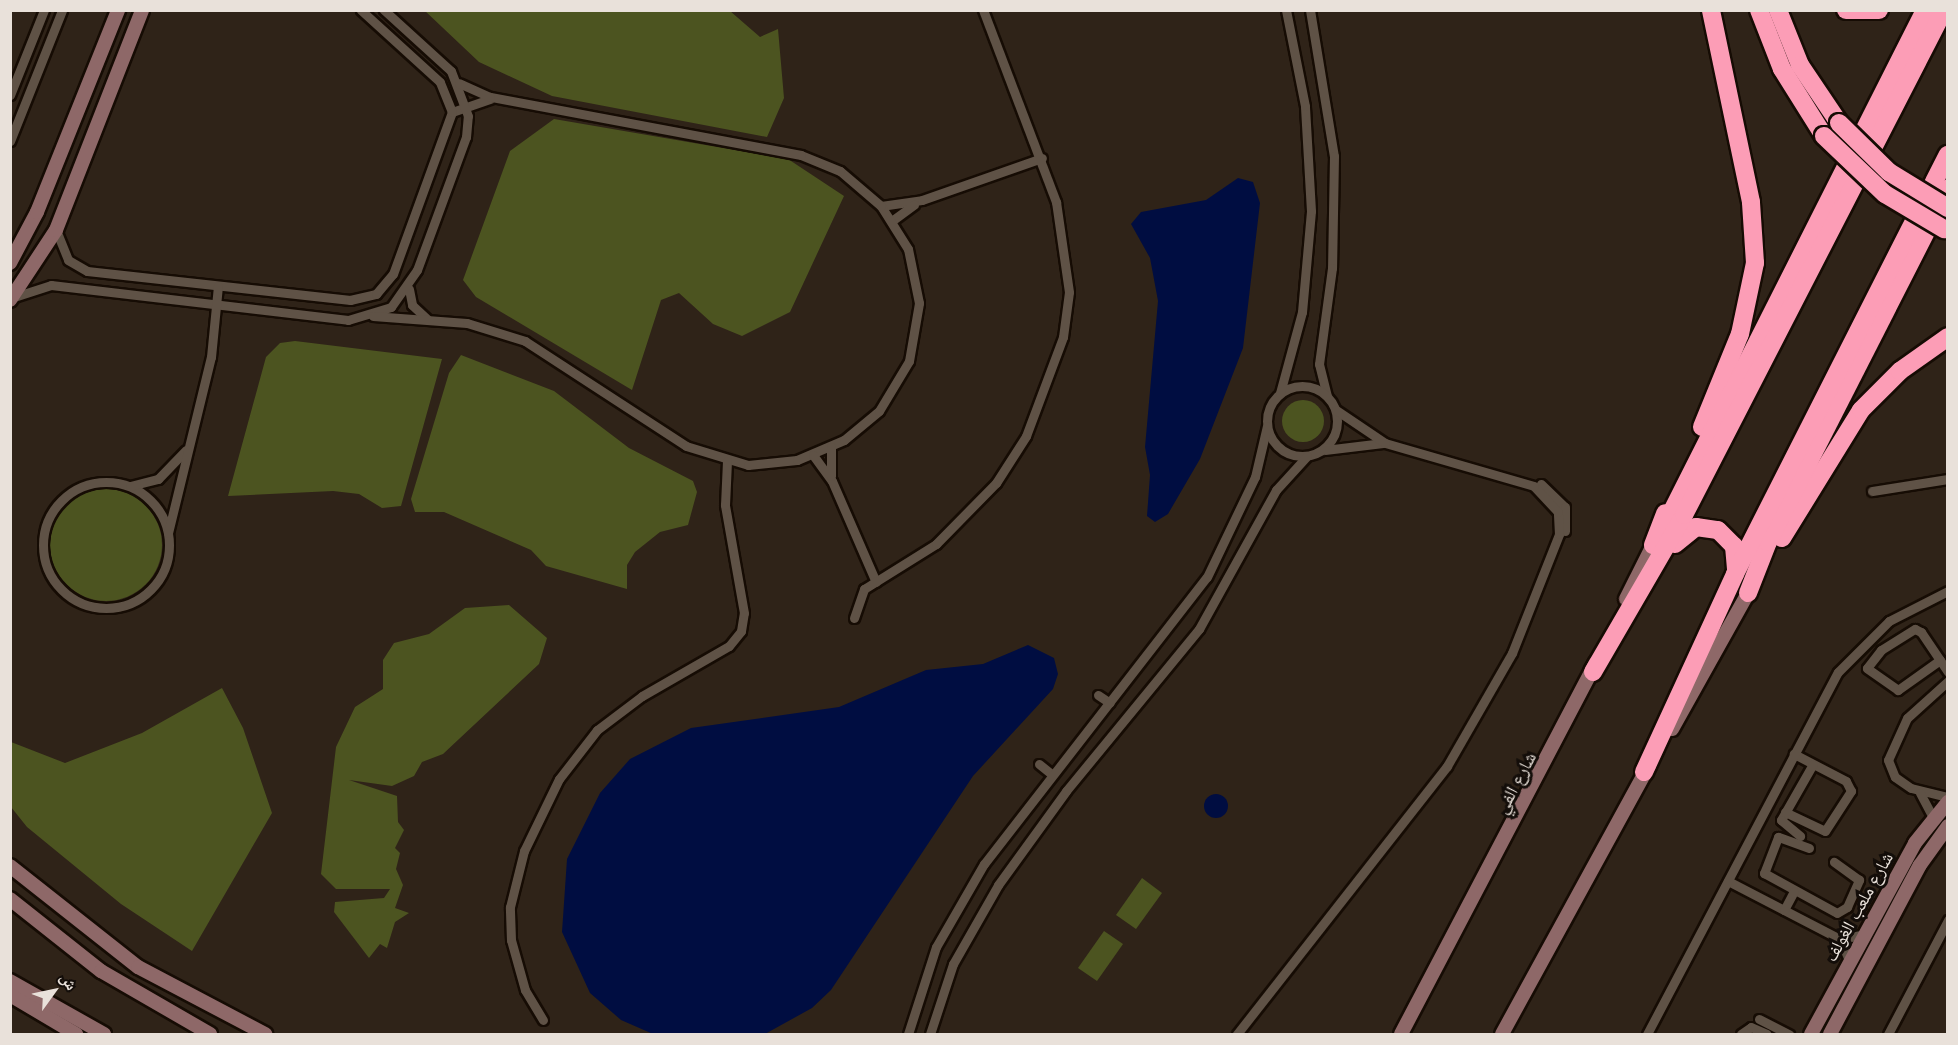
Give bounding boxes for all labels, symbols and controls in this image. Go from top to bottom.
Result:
street label: شارع الفي [1491,748,1541,818]
street label: شارع ملعب الغولف [1820,849,1898,965]
north arrow [24,961,84,1021]
text: ش [56,969,82,994]

